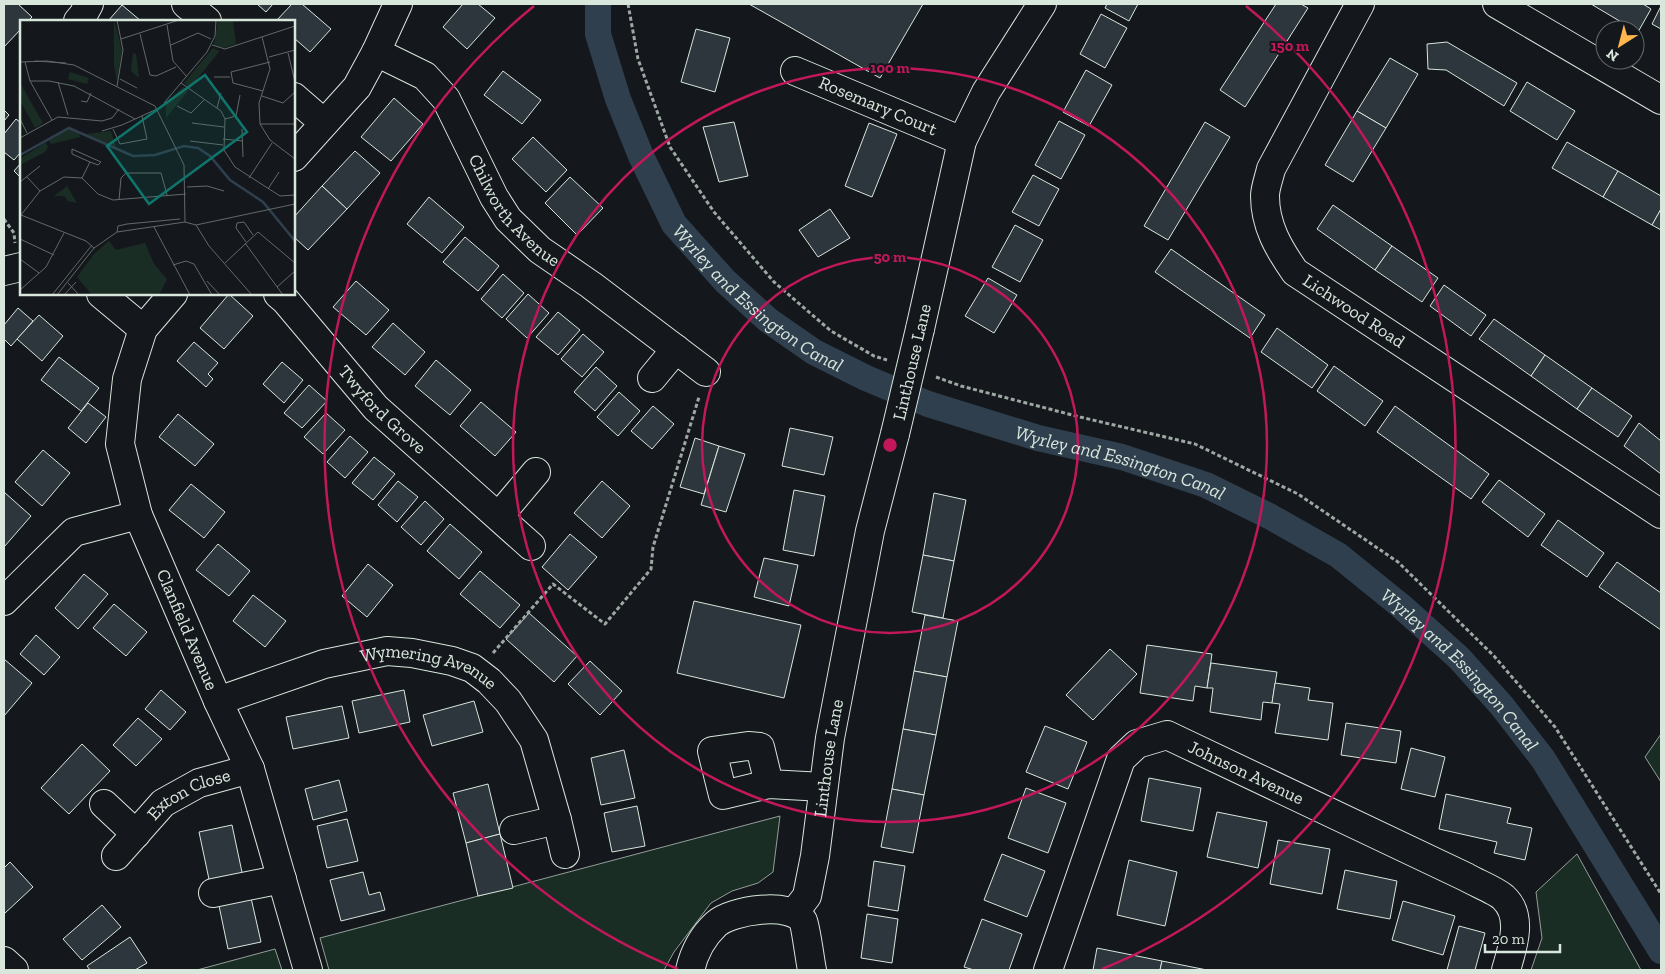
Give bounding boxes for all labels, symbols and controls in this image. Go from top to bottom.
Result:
inset map [20,20,295,295]
north arrow [1595,20,1645,70]
text: 150 m [1271,37,1309,55]
text: N [1603,45,1622,65]
text: 100 m [870,59,910,77]
street label: Rosemary Court [815,71,941,140]
street label: Chilworth Avenue [464,151,564,272]
water label: Wyrley and Essington Canal [668,219,847,376]
text: 50 m [874,248,906,266]
street label: Lichwood Road [1299,269,1409,353]
street label: Linthouse Lane [888,302,936,422]
street label: Twyford Grove [334,361,431,459]
water label: Wyrley and Essington Canal [1013,420,1229,504]
centre of rings [881,436,899,454]
street label: Clanfield Avenue [152,566,223,693]
water label: Wyrley and Essington Canal [1376,583,1544,755]
street label: Wymering Avenue [358,640,502,694]
street label: Linthouse Lane [809,697,848,818]
street label: Johnson Avenue [1185,736,1307,809]
street label: Exton Close [142,764,233,824]
scale bar [1485,922,1560,954]
text: 20 m [1492,930,1525,948]

